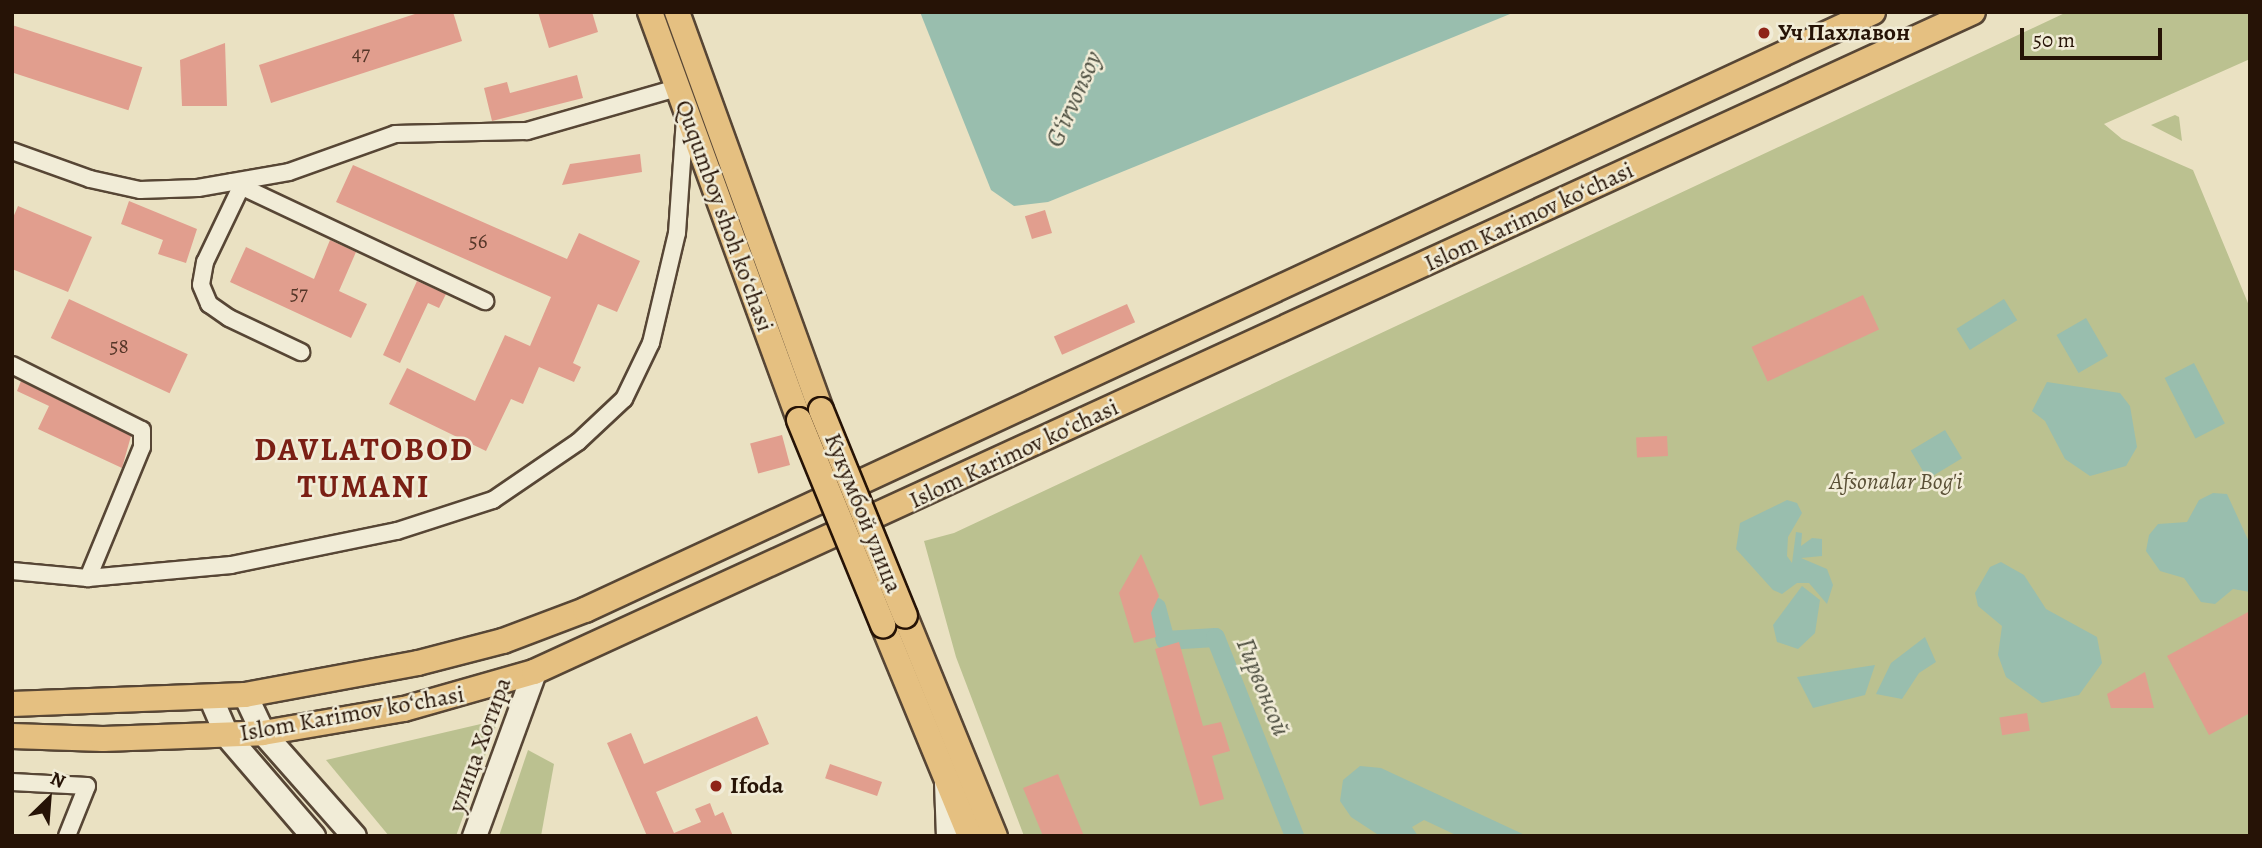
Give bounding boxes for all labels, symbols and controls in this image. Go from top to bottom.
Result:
scale bar [2024,14,2166,58]
place label: Уч Пахлавон [1778,19,1910,47]
marker: Уч Пахлавон [1756,25,1772,41]
text: 50 m [2033,26,2075,54]
house number: 47 [352,40,370,66]
water label: G‘irvonsoy [1039,46,1109,152]
street label: Ququmboy shoh koʻchasi [669,96,779,336]
street label: Islom Karimov koʻchasi [1420,156,1638,278]
house number: 56 [469,228,487,254]
house number: 57 [290,280,308,306]
house number: 58 [109,333,129,359]
street label: Islom Karimov koʻchasi [905,393,1123,515]
street label: Кукумбой улица [818,429,908,597]
district label: DAVLATOBOD TUMANI [255,431,473,506]
park label: Afsonalar Bog'i [1829,468,1963,496]
water label: Гирвонсой [1229,633,1297,741]
street label: улица Хотира [442,674,518,816]
street label: Islom Karimov koʻchasi [237,680,467,748]
north arrow [14,764,84,834]
text: N [46,765,70,795]
place label: Ifoda [730,772,784,800]
marker: Ifoda [708,778,724,794]

